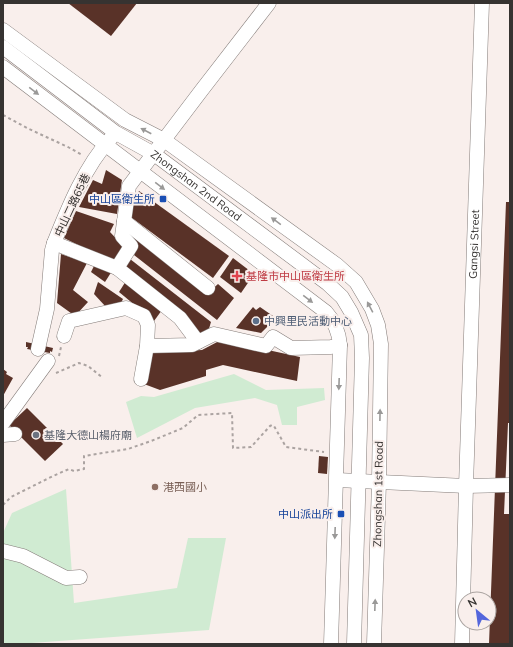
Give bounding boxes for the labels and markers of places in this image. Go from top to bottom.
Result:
place label: 中山區衛生所 [89,192,155,206]
marker: 中山區衛生所 [158,194,168,204]
place label: 基隆市中山區衛生所 [246,269,345,283]
marker: 基隆市中山區衛生所 [231,270,243,282]
place label: 中興里民活動中心 [264,314,352,328]
marker: 中興里民活動中心 [251,316,261,326]
place label: 基隆大德山楊府廟 [44,428,132,442]
marker: 基隆大德山楊府廟 [31,430,41,440]
place label: 港西國小 [163,480,207,494]
marker: 港西國小 [150,482,160,492]
place label: 中山派出所 [278,507,333,521]
marker: 中山派出所 [336,509,346,519]

